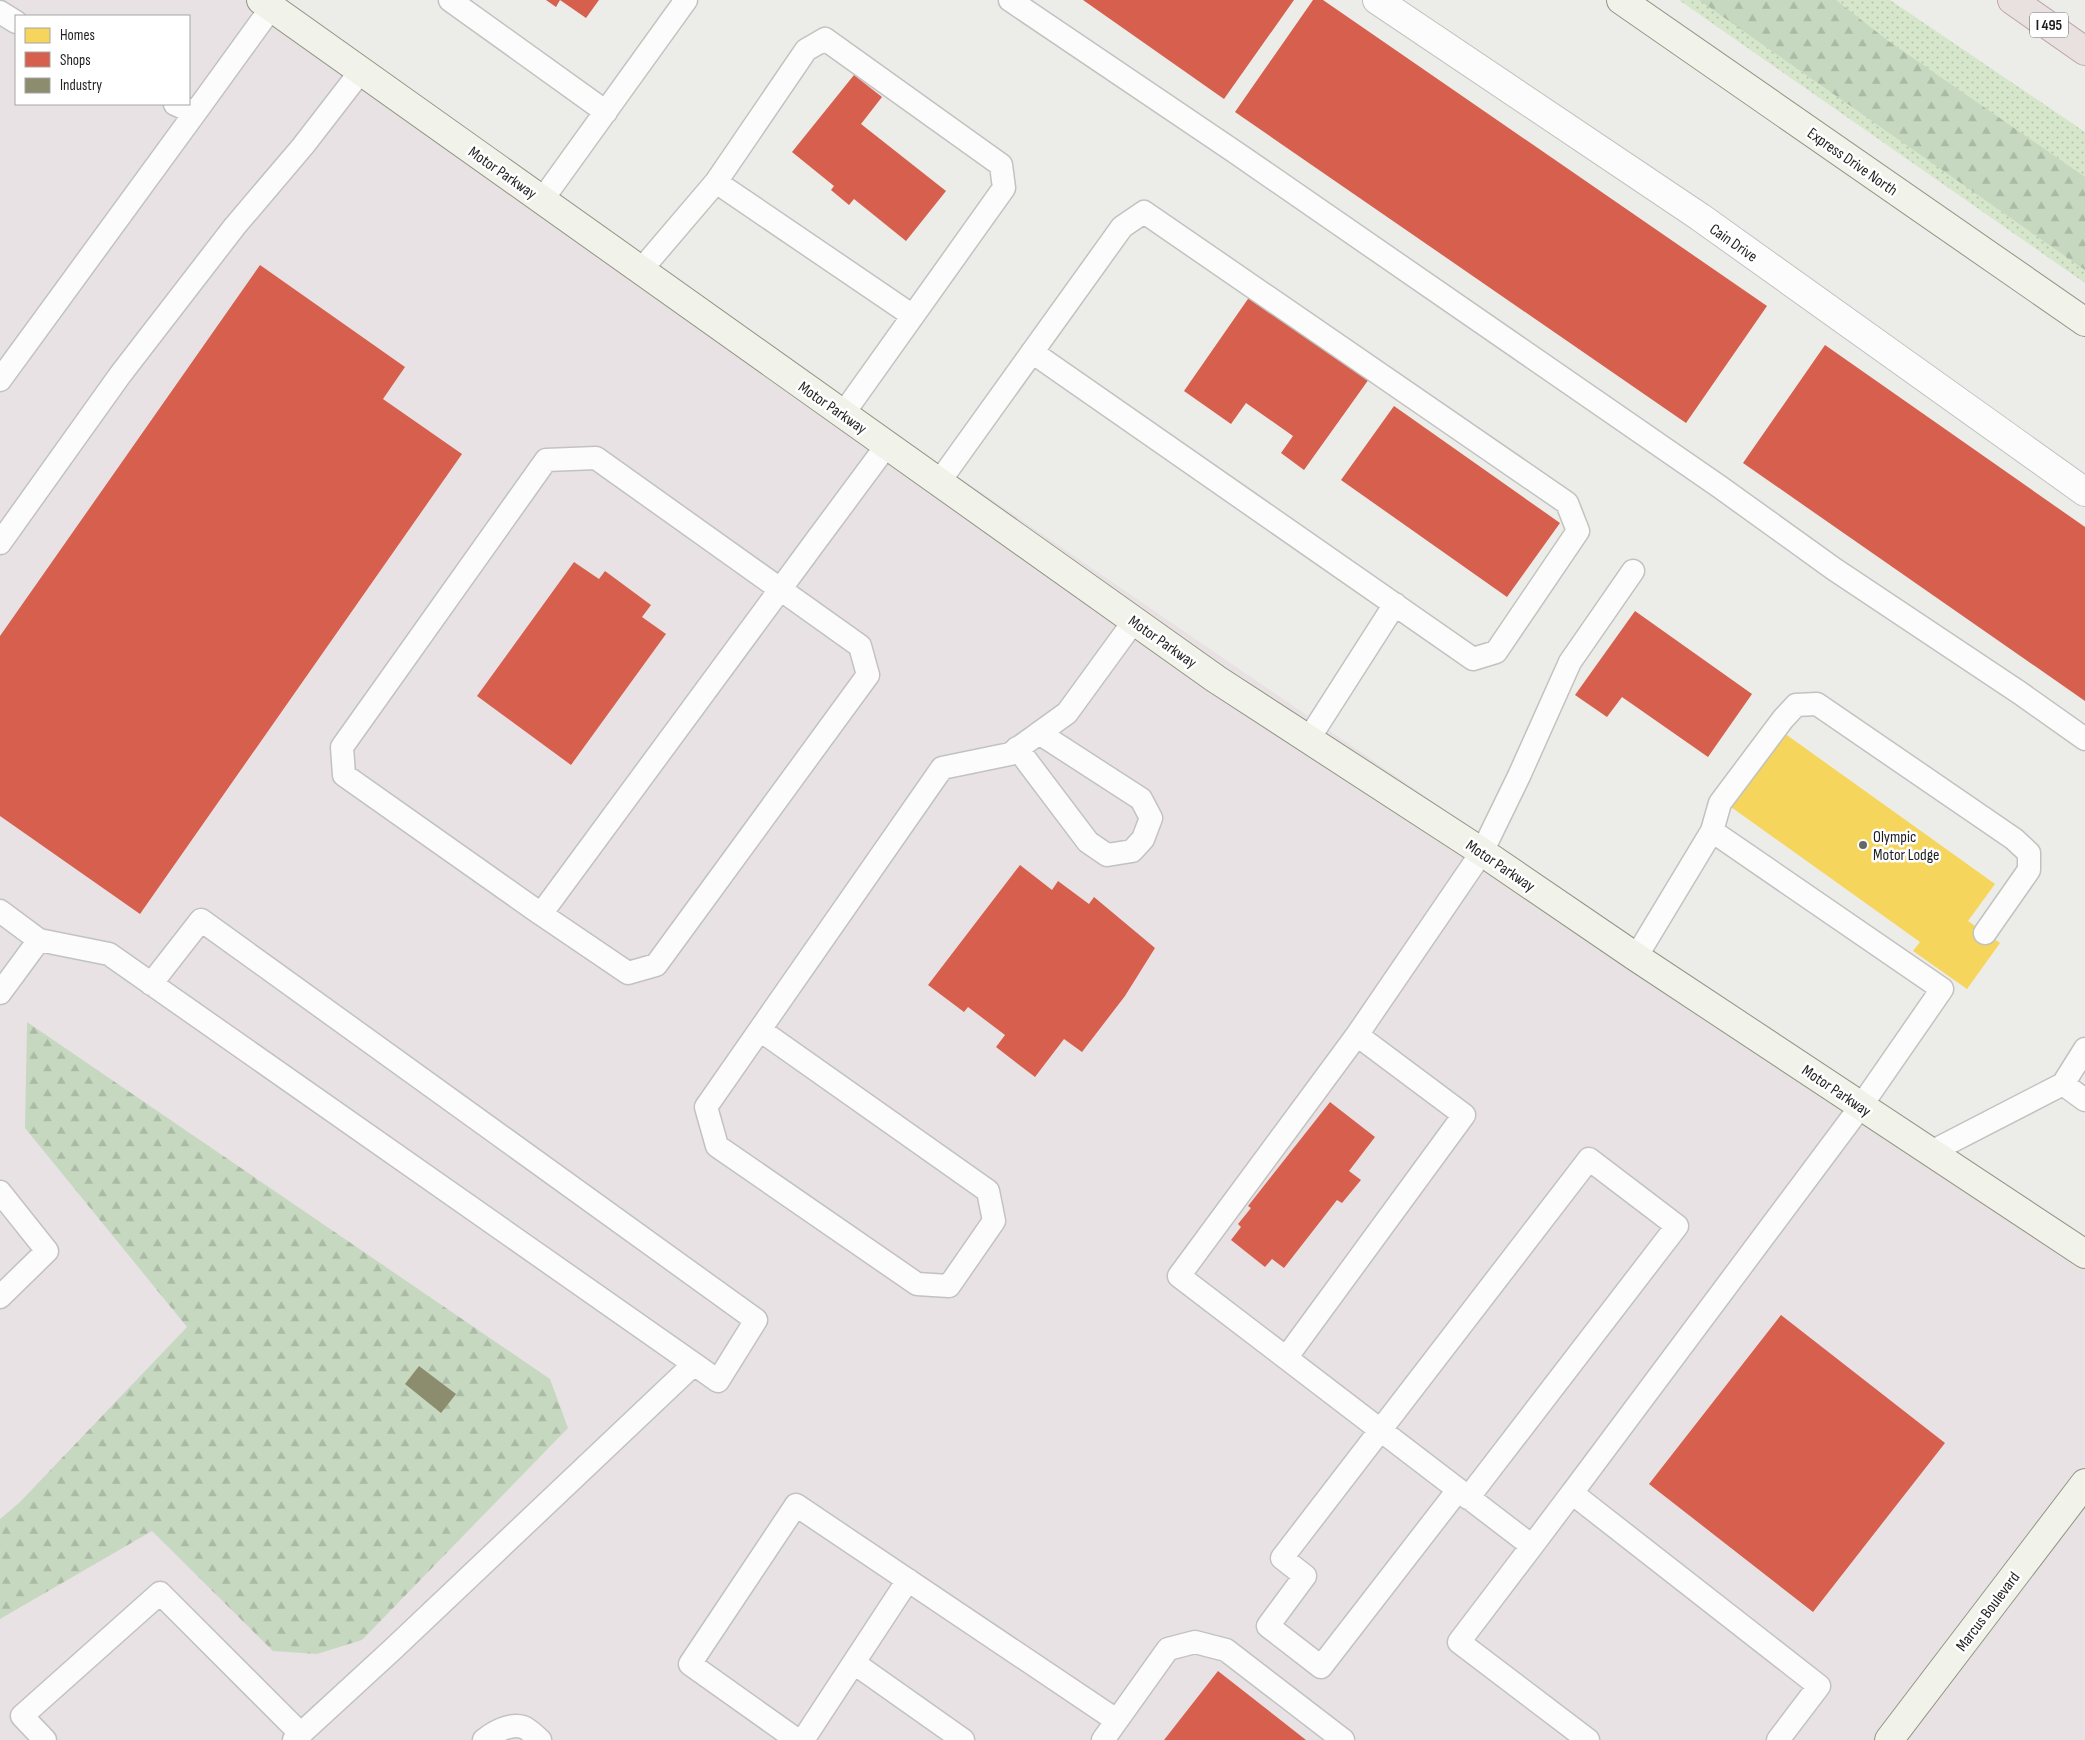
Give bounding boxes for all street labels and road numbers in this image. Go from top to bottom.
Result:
road number: I 495 [2030,12,2068,38]
street label: Express Drive North [1803,124,1901,200]
street label: Motor Parkway [464,143,540,204]
street label: Cain Drive [1706,220,1761,266]
street label: Motor Parkway [794,378,870,439]
street label: Motor Parkway [1124,612,1200,673]
street label: Motor Parkway [1462,836,1538,896]
street label: Motor Parkway [1798,1061,1874,1121]
street label: Marcus Boulevard [1952,1569,2024,1655]

